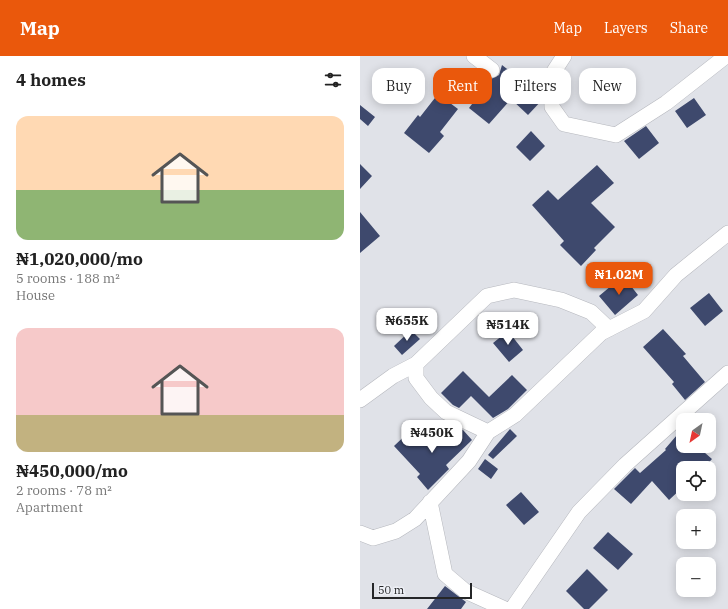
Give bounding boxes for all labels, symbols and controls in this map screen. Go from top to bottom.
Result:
text: Map [20,16,60,40]
text: Map [554,19,582,37]
text: Layers [604,19,648,37]
text: Share [670,19,708,37]
chip: Buy [372,68,425,104]
chip: Rent [433,68,492,104]
chip: Filters [500,68,571,104]
chip: New [579,68,636,104]
text: 4 homes [16,69,86,91]
icon: filters [322,69,344,91]
icon: home [144,142,216,214]
text: ₦1,020,000/mo [16,248,143,270]
pin: ₦1.02M [586,262,652,296]
text: ₦1.02M [595,266,643,283]
text: 5 rooms · 188 m² [16,270,120,287]
text: House [16,287,55,304]
pin: ₦655K [379,308,435,342]
text: ₦655K [385,312,429,329]
pin: ₦514K [480,312,536,346]
text: ₦514K [486,316,530,333]
icon: home [144,354,216,426]
north arrow [676,413,716,453]
map controls [676,413,716,597]
pin: ₦450K [404,420,460,454]
text: ₦450K [410,424,454,441]
text: ₦450,000/mo [16,460,128,482]
button: locate [676,461,716,501]
text: 2 rooms · 78 m² [16,482,112,499]
text: Apartment [16,499,83,516]
button: + [676,509,716,549]
button: − [676,557,716,597]
scale bar [372,581,472,600]
text: 50 m [378,583,404,597]

